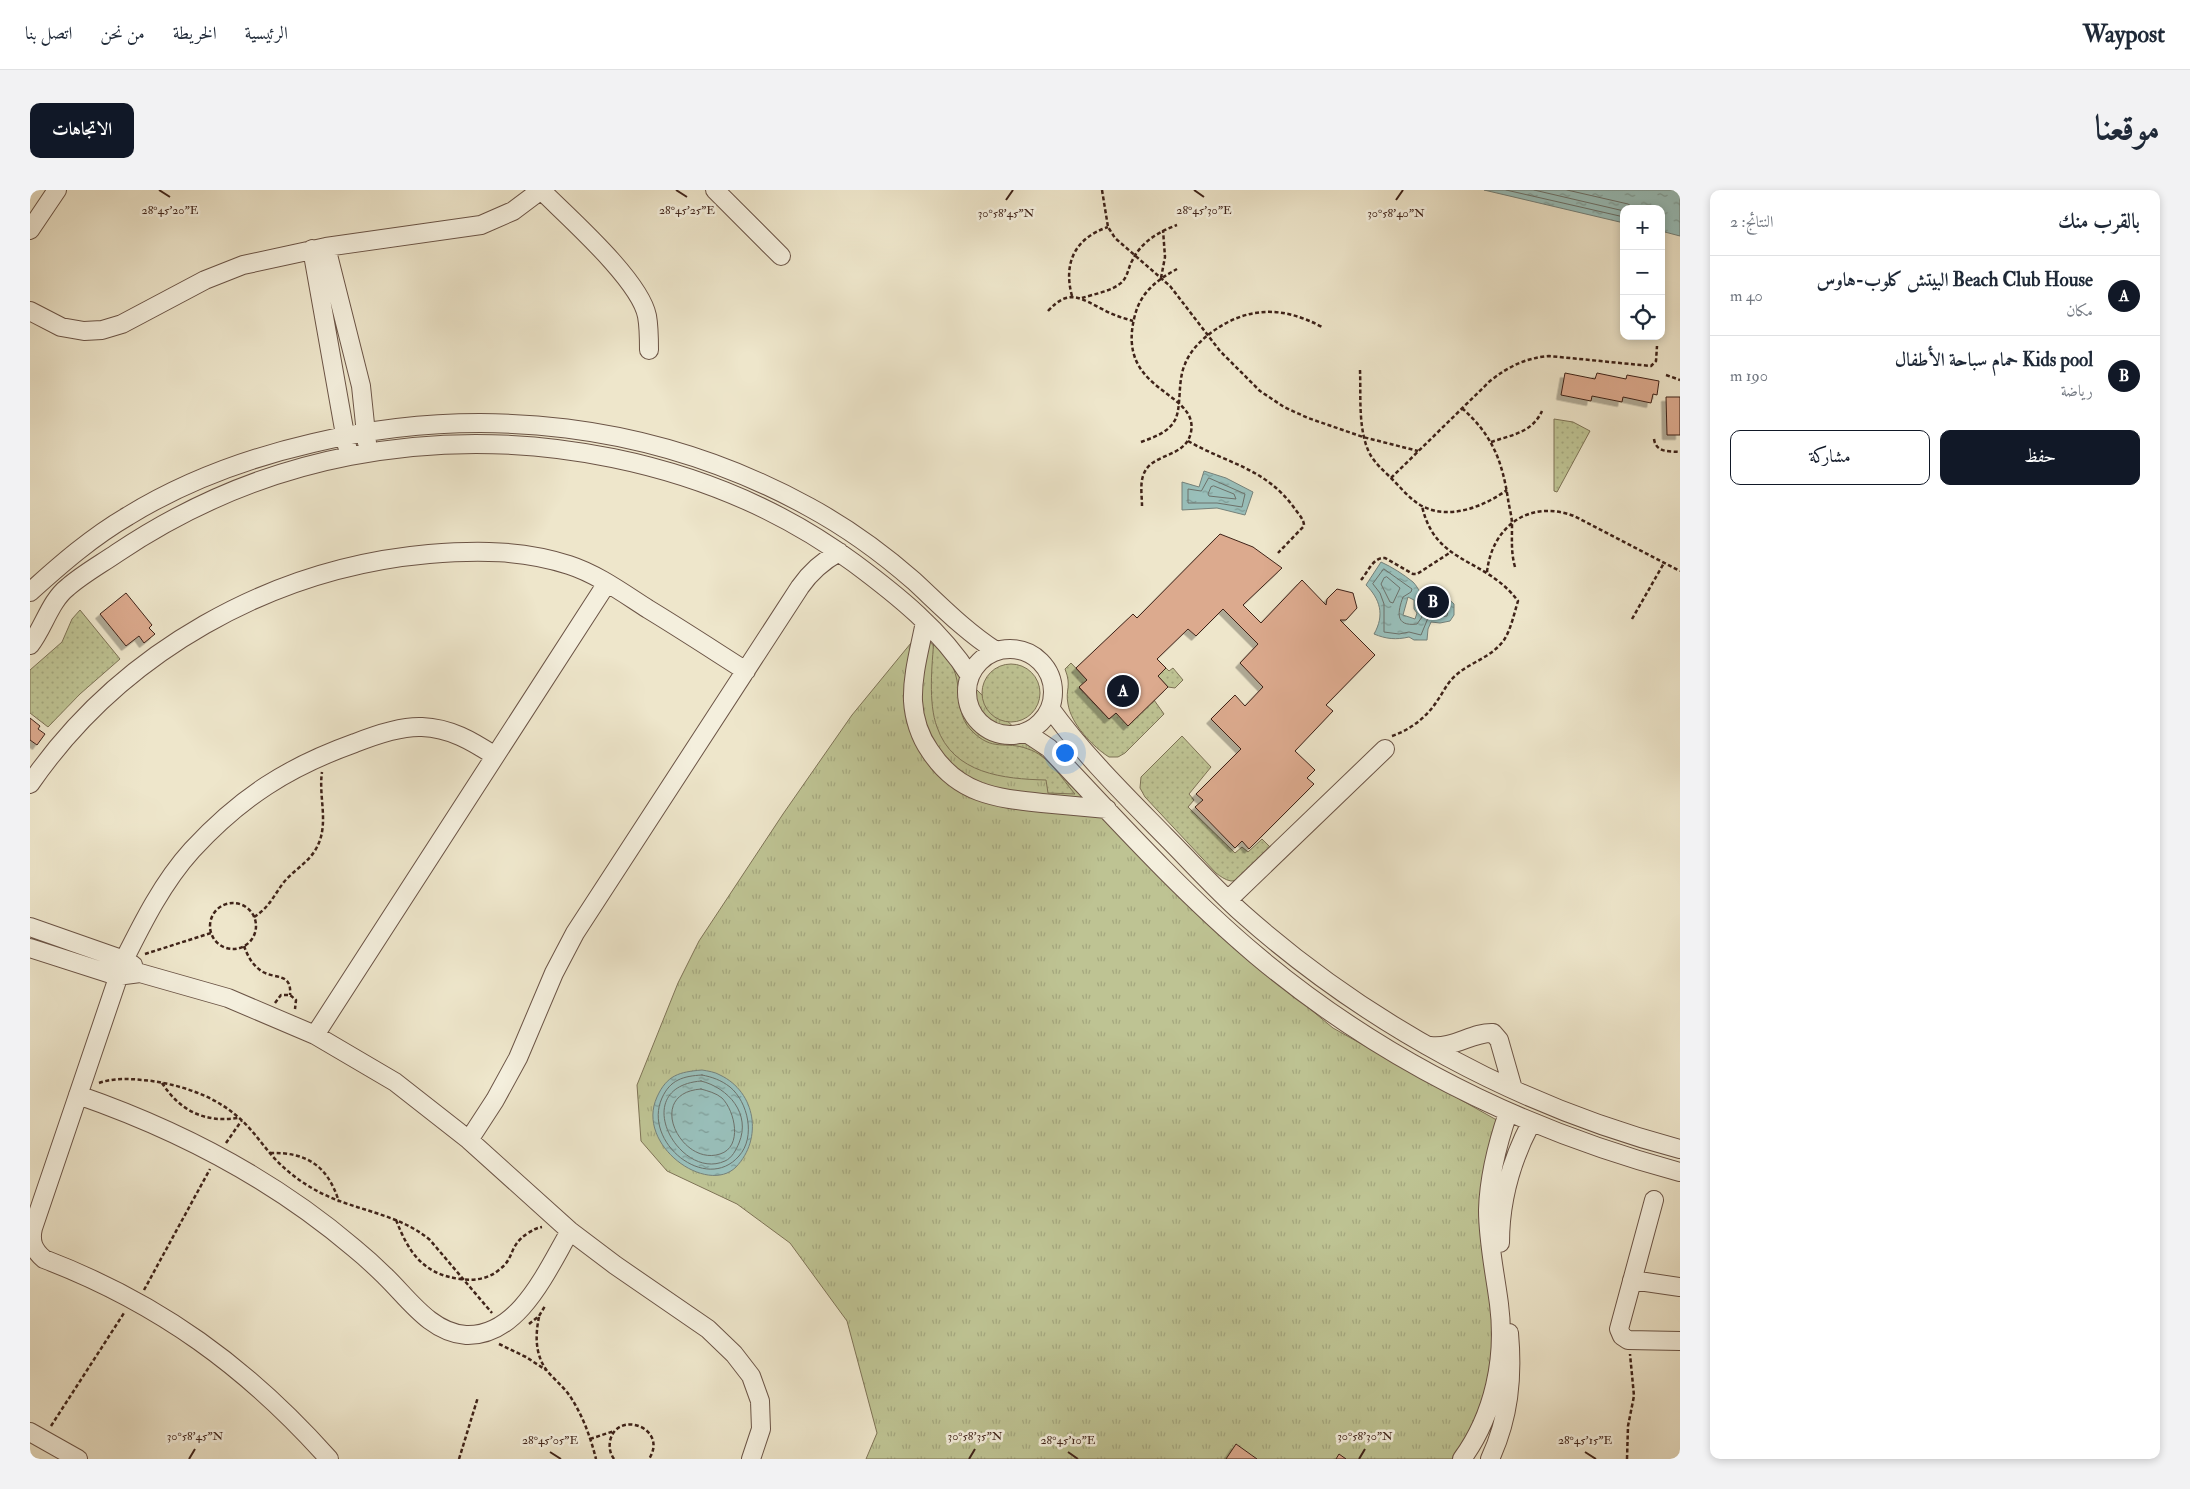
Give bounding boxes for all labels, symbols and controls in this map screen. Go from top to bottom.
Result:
text: Waypost [2083,19,2165,50]
text: اتصل بنا [25,22,72,45]
text: من نحن [100,22,145,45]
text: الخريطة [173,22,217,45]
text: الرئيسية [245,22,288,45]
button: الاتجاهات [30,103,134,158]
text: موقعنا [2095,106,2160,150]
text: 28°45'20"E [142,203,199,218]
text: 28°45'25"E [659,203,715,218]
text: 28°45'30"E [1176,203,1232,218]
map controls [1620,205,1665,340]
button: + [1620,205,1665,250]
text: 30°58'45"N [978,206,1035,221]
text: 30°58'40"N [1367,206,1425,221]
text: بالقرب منك [2058,208,2140,235]
text: النتائج: 2 [1730,212,1774,232]
button: − [1620,250,1665,295]
text: Beach Club House البيتش كلوب-هاوس [1816,268,2093,292]
text: 40 m [1730,286,1763,306]
text: A [2119,286,2129,306]
button: locate [1620,295,1665,340]
text: مكان [2066,301,2093,321]
text: Kids pool حمام سباحة الأطفال [1895,348,2093,372]
text: 190 m [1730,366,1768,386]
text: B [2119,366,2129,386]
text: رياضة [2061,381,2093,401]
button: مشاركة [1730,430,1930,485]
button: حفظ [1940,430,2140,485]
pin: B [1417,583,1449,621]
pin: A [1107,672,1139,710]
your location [1052,740,1078,766]
text: 30°58'45"N [167,1429,224,1444]
text: 30°58'35"N [948,1429,1003,1444]
text: 30°58'30"N [1337,1429,1393,1444]
text: 28°45'05"E [522,1433,578,1448]
text: 28°45'10"E [1040,1433,1096,1448]
text: 28°45'15"E [1558,1433,1612,1448]

